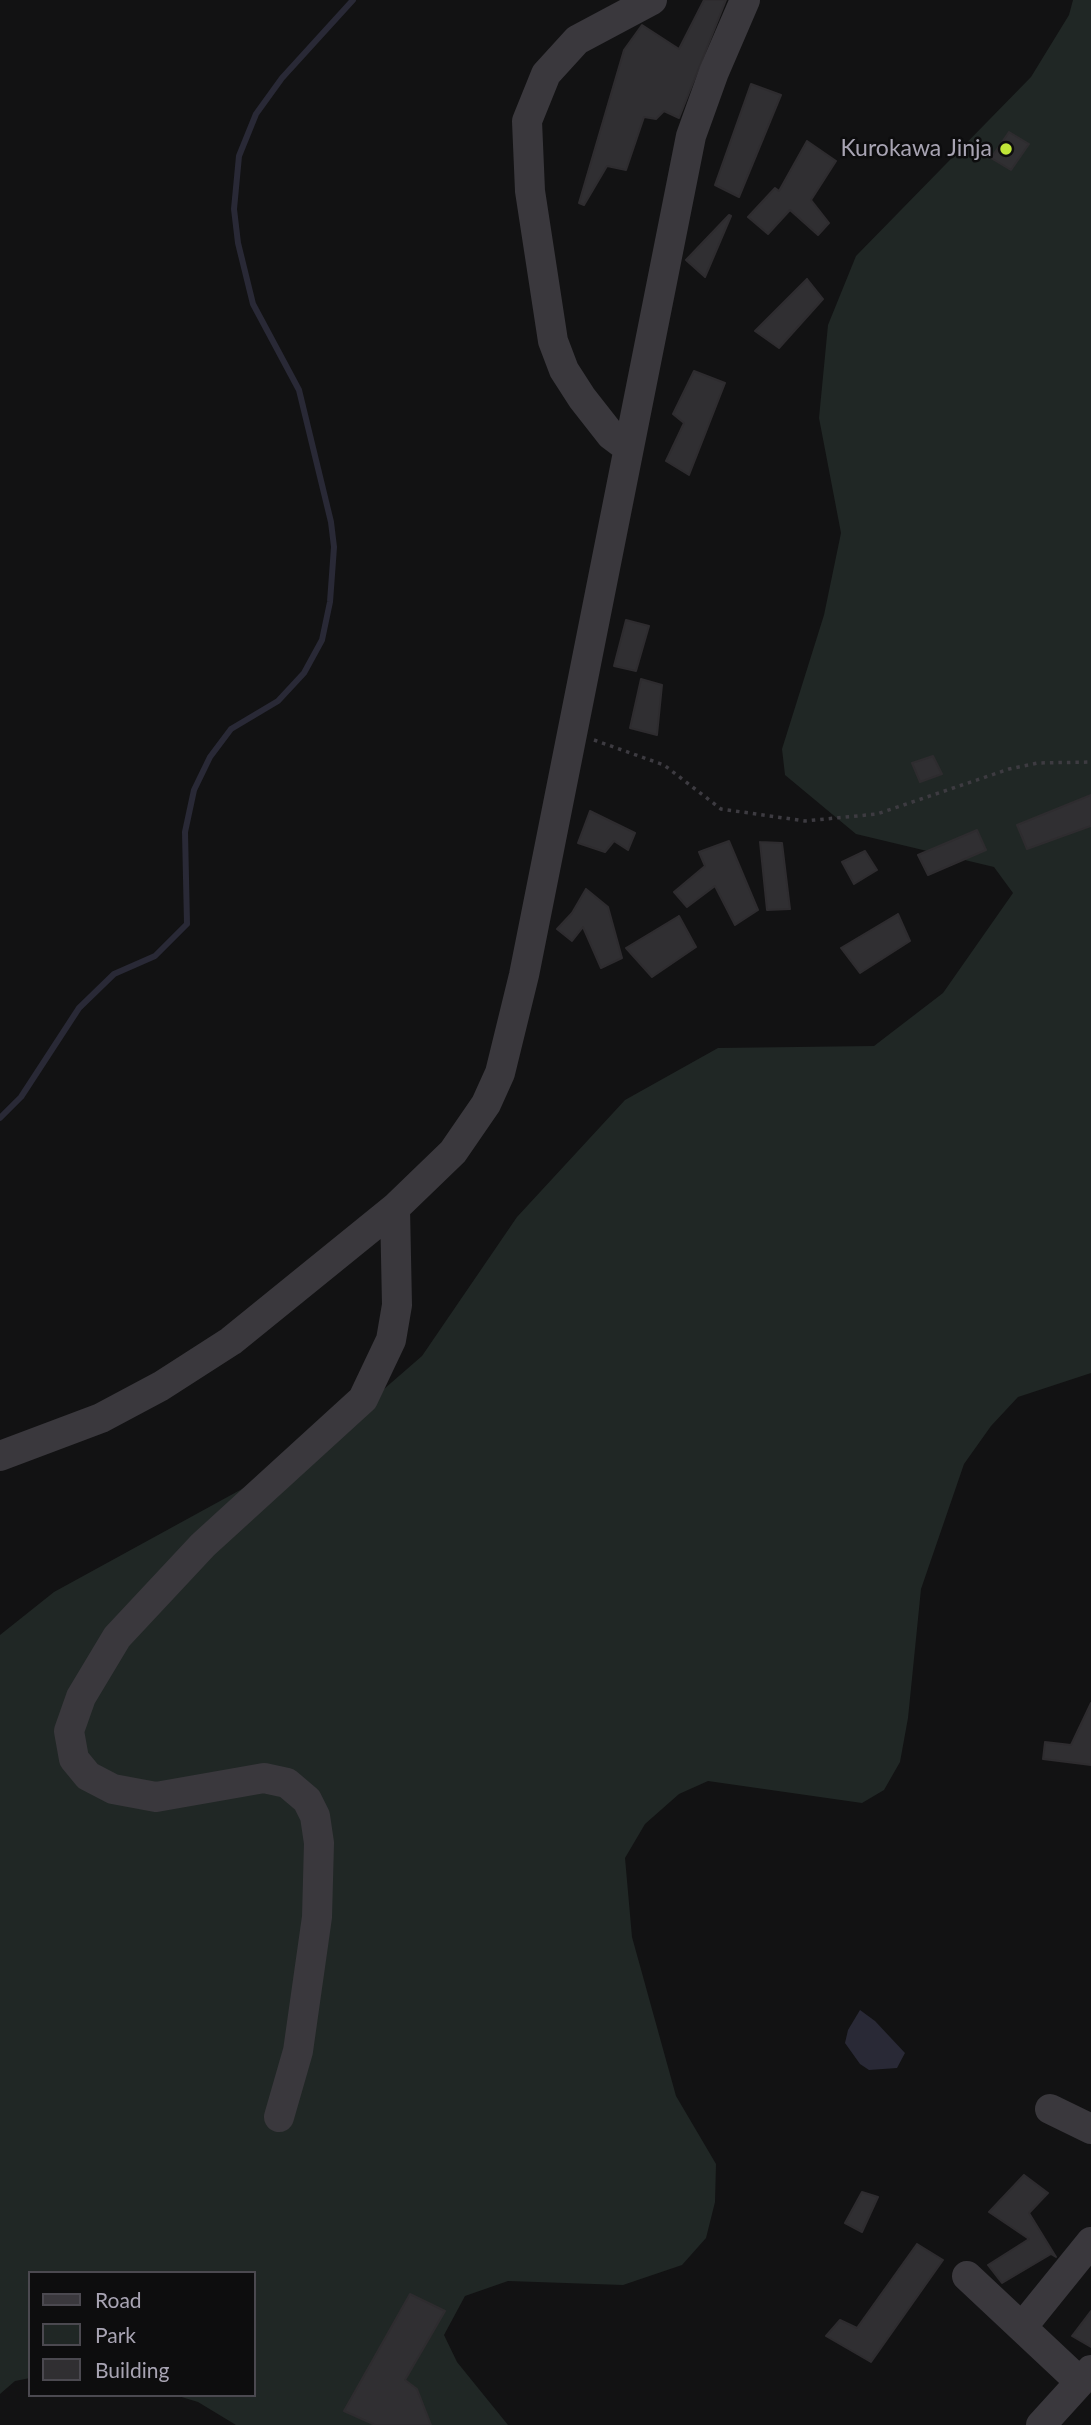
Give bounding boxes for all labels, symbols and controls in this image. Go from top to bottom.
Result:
place label: Kurokawa Jinja [840,135,992,163]
marker: Kurokawa Jinja [998,141,1014,157]
legend [28,2271,256,2397]
text: Road [95,2287,142,2312]
text: Park [95,2322,136,2347]
text: Building [95,2357,170,2382]

